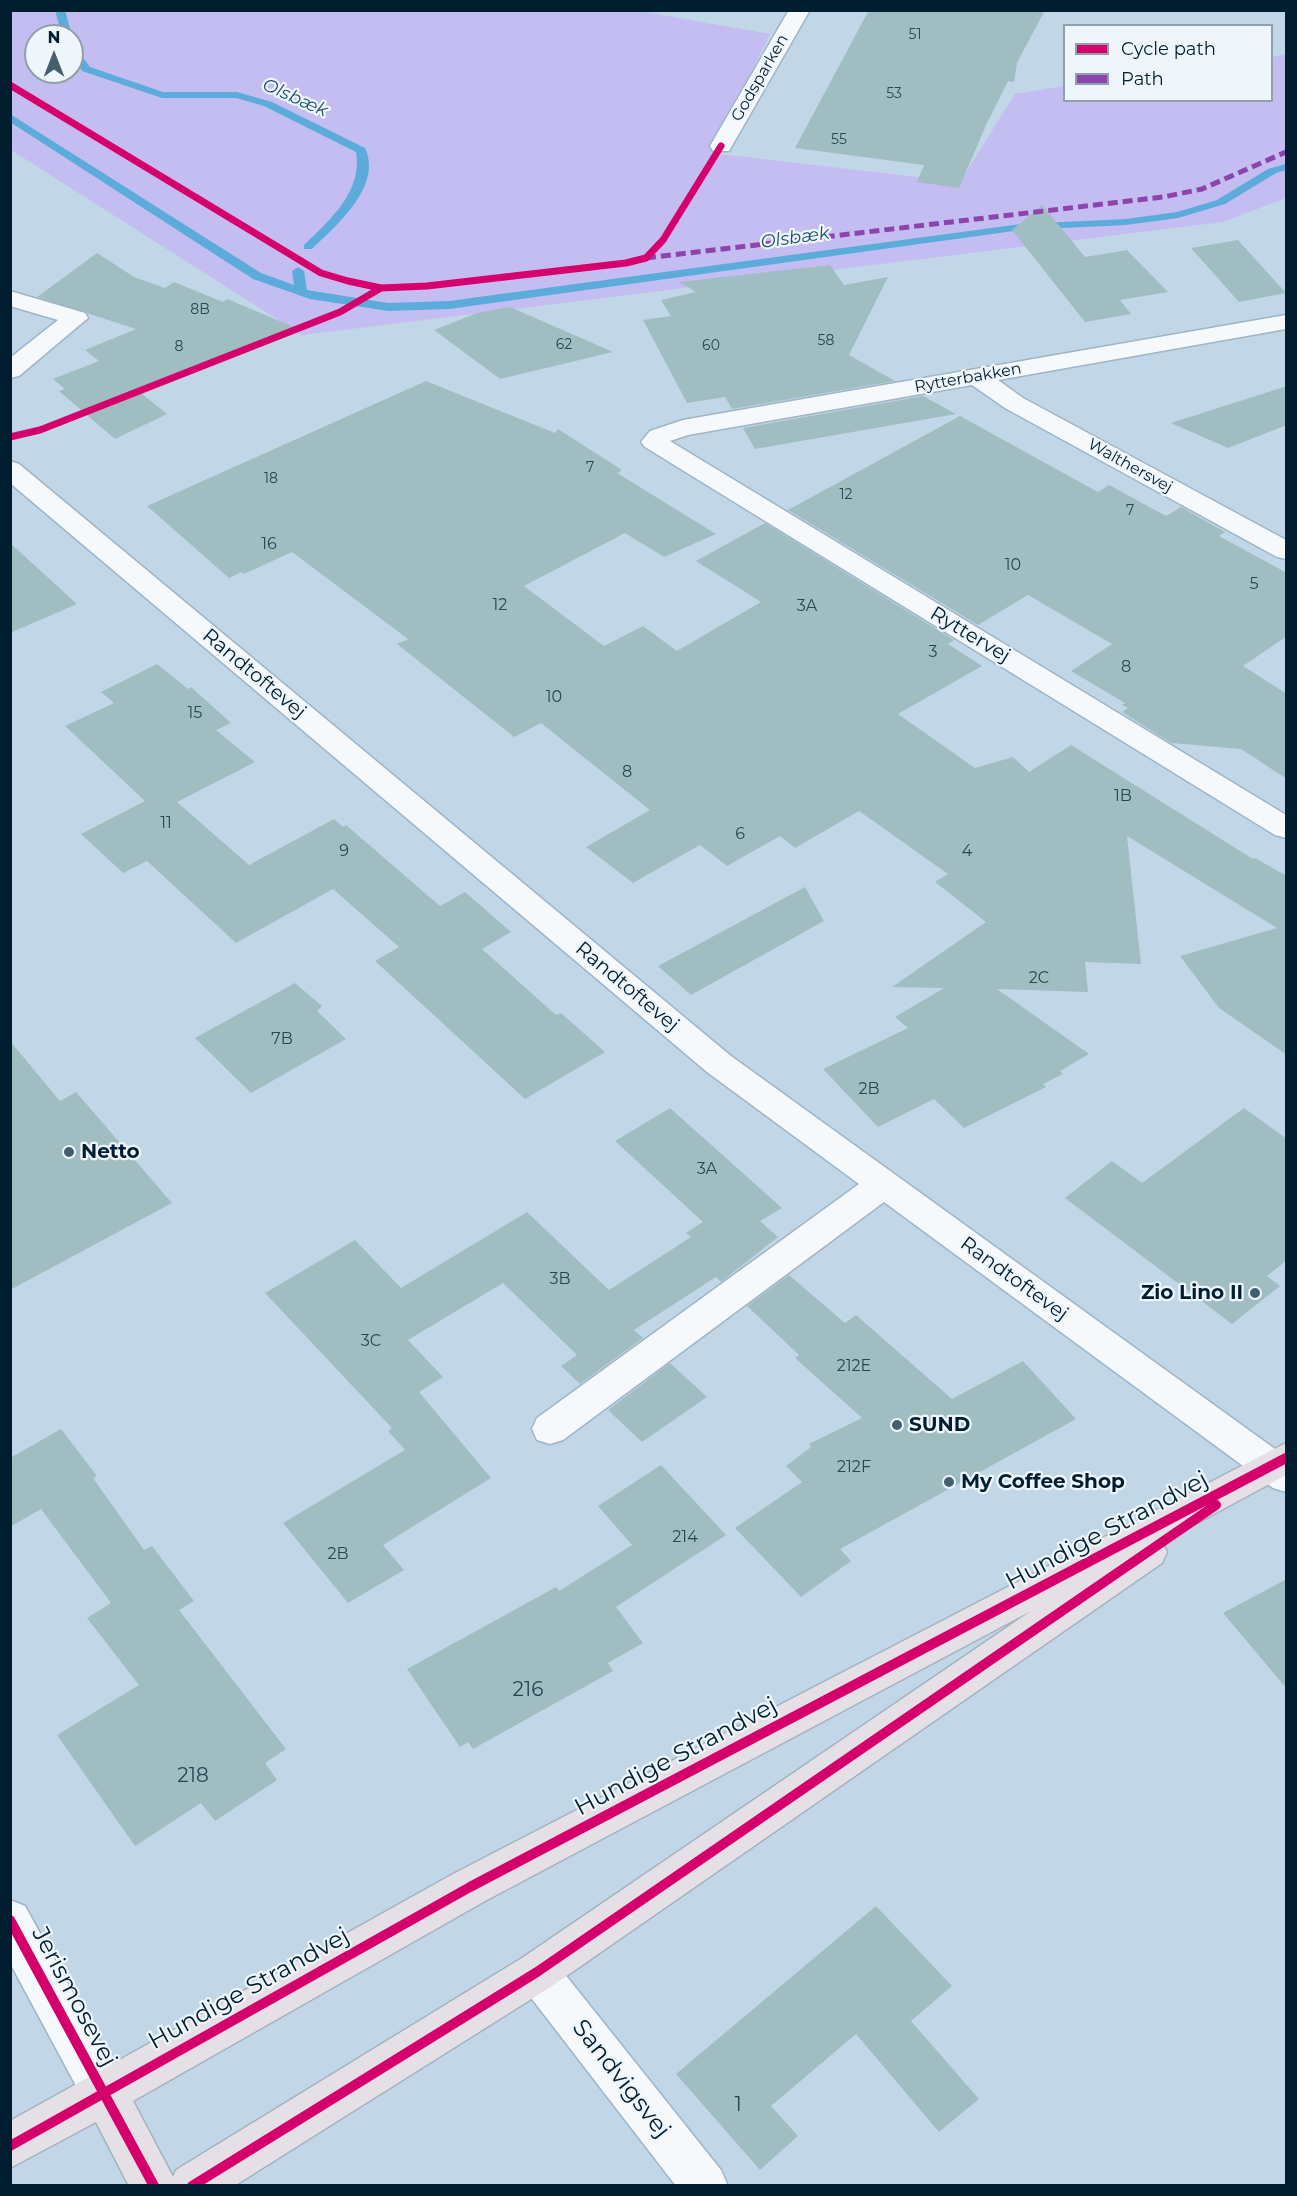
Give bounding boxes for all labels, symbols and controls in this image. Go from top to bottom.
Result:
north arrow [24,24,84,84]
legend [1063,24,1273,102]
house number: 51 [909,27,921,43]
text: N [48,28,60,47]
street label: Godsparken [727,31,793,125]
text: Cycle path [1121,38,1216,60]
text: Path [1121,68,1164,90]
water label: Olsbæk [259,74,331,122]
house number: 53 [886,86,902,102]
house number: 55 [831,132,847,148]
water label: Olsbæk [759,222,831,254]
house number: 8B [190,302,210,318]
house number: 58 [818,333,834,349]
house number: 62 [556,337,572,353]
house number: 60 [702,338,720,354]
house number: 8 [175,339,183,355]
street label: Rytterbakken [913,359,1023,397]
street label: Walthersvej [1084,435,1176,497]
house number: 7 [586,460,594,476]
house number: 18 [264,471,278,487]
house number: 12 [839,487,853,503]
house number: 7 [1126,503,1134,519]
house number: 16 [261,534,277,554]
house number: 10 [1005,555,1021,575]
house number: 5 [1249,574,1259,594]
house number: 12 [493,595,507,615]
house number: 3A [797,596,817,616]
street label: Ryttervej [926,602,1014,668]
street label: Randtoftevej [197,624,311,724]
house number: 3 [928,642,938,662]
house number: 8 [1121,657,1131,677]
house number: 10 [546,687,562,707]
house number: 15 [188,703,202,723]
house number: 8 [622,762,632,782]
house number: 1B [1114,786,1132,806]
house number: 11 [160,813,172,833]
house number: 6 [735,824,745,844]
house number: 9 [339,841,349,861]
house number: 4 [962,841,972,861]
street label: Randtoftevej [570,937,684,1037]
house number: 2C [1029,968,1049,988]
house number: 7B [271,1029,293,1049]
house number: 2B [858,1079,880,1099]
place label: Netto [81,1140,140,1164]
marker: Netto [62,1145,76,1159]
house number: 3A [697,1159,717,1179]
street label: Randtoftevej [955,1232,1073,1326]
house number: 3B [549,1269,571,1289]
place label: Zio Lino II [1141,1281,1243,1305]
marker: Zio Lino II [1248,1286,1262,1300]
house number: 3C [361,1331,381,1351]
house number: 212E [837,1356,871,1376]
place label: SUND [909,1413,970,1437]
marker: SUND [890,1418,904,1432]
house number: 212F [837,1457,871,1477]
street label: Hundige Strandvej [1001,1465,1213,1597]
place label: My Coffee Shop [961,1470,1125,1494]
marker: My Coffee Shop [942,1475,956,1489]
house number: 214 [672,1527,698,1547]
house number: 2B [327,1544,349,1564]
house number: 216 [513,1678,543,1702]
street label: Hundige Strandvej [570,1691,782,1823]
house number: 218 [177,1764,209,1788]
street label: Jerismosevej [25,1922,123,2072]
street label: Hundige Strandvej [144,1922,354,2056]
street label: Sandvigsvej [566,2014,676,2144]
house number: 1 [734,2093,742,2117]

